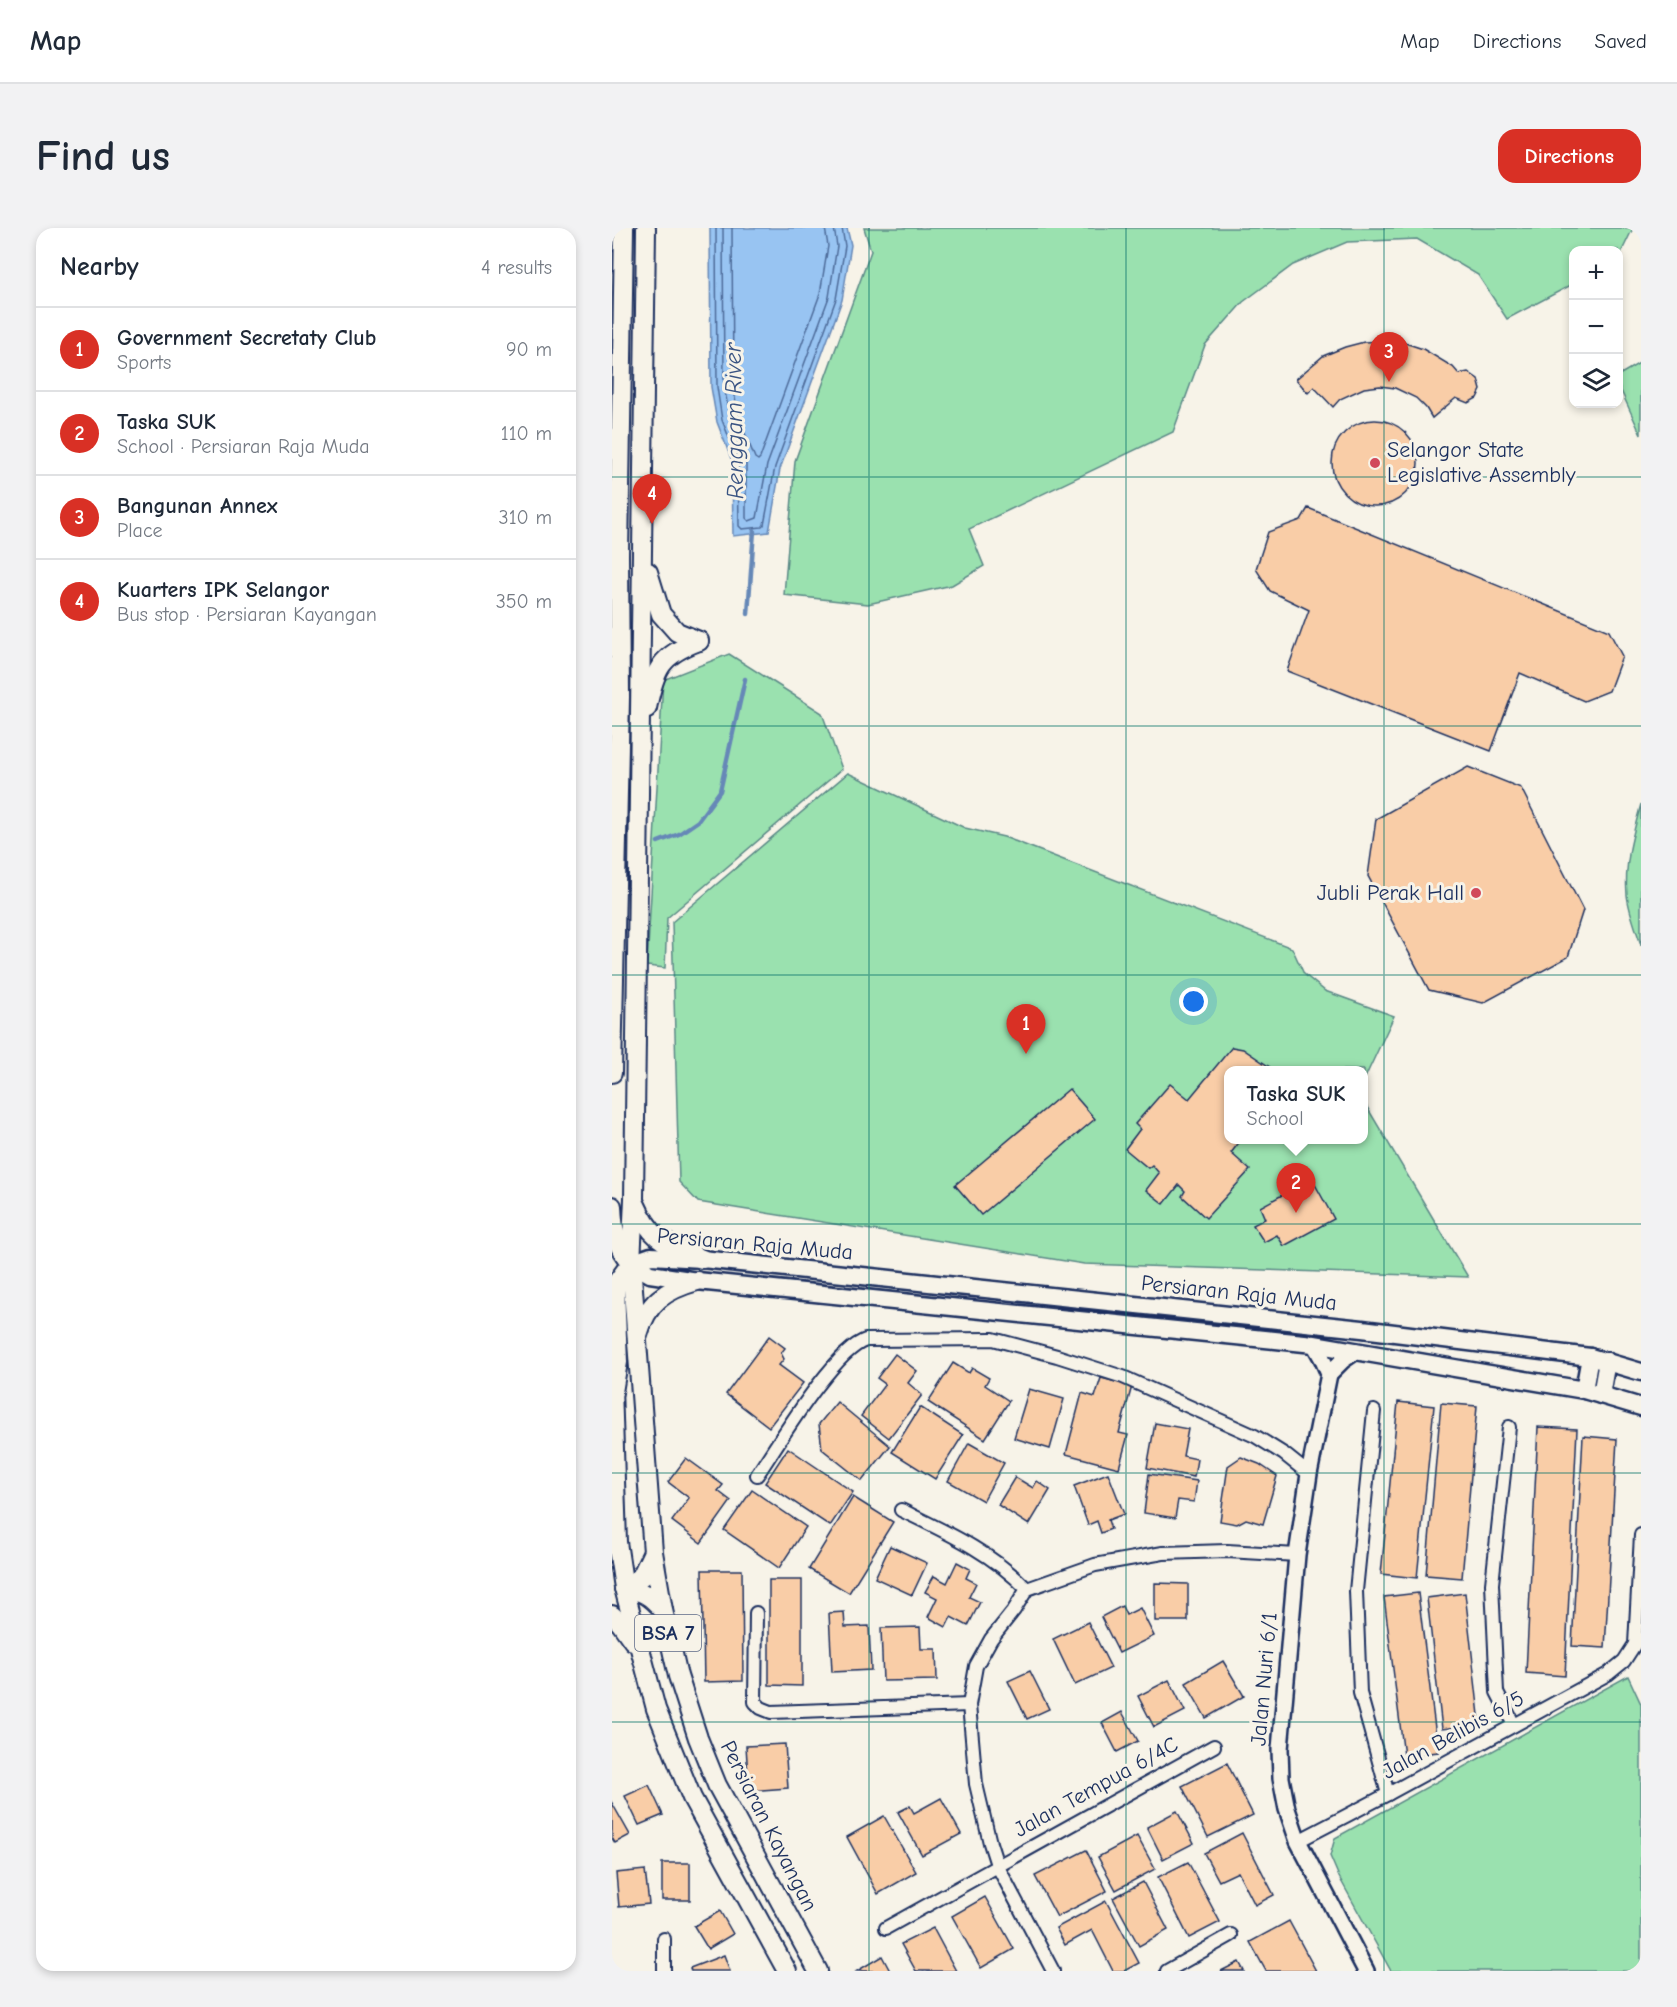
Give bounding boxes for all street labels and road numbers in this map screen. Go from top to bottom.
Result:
street label: Persiaran Raja Muda [656,1222,854,1266]
street label: Persiaran Raja Muda [1140,1270,1338,1316]
street label: Jalan Nuri 6/1 [1245,1611,1283,1747]
road number: BSA 7 [635,1615,701,1651]
street label: Jalan Belibis 6/5 [1377,1685,1529,1785]
street label: Jalan Tempua 6/4C [1010,1731,1182,1843]
street label: Persiaran Kayangan [715,1736,823,1916]

